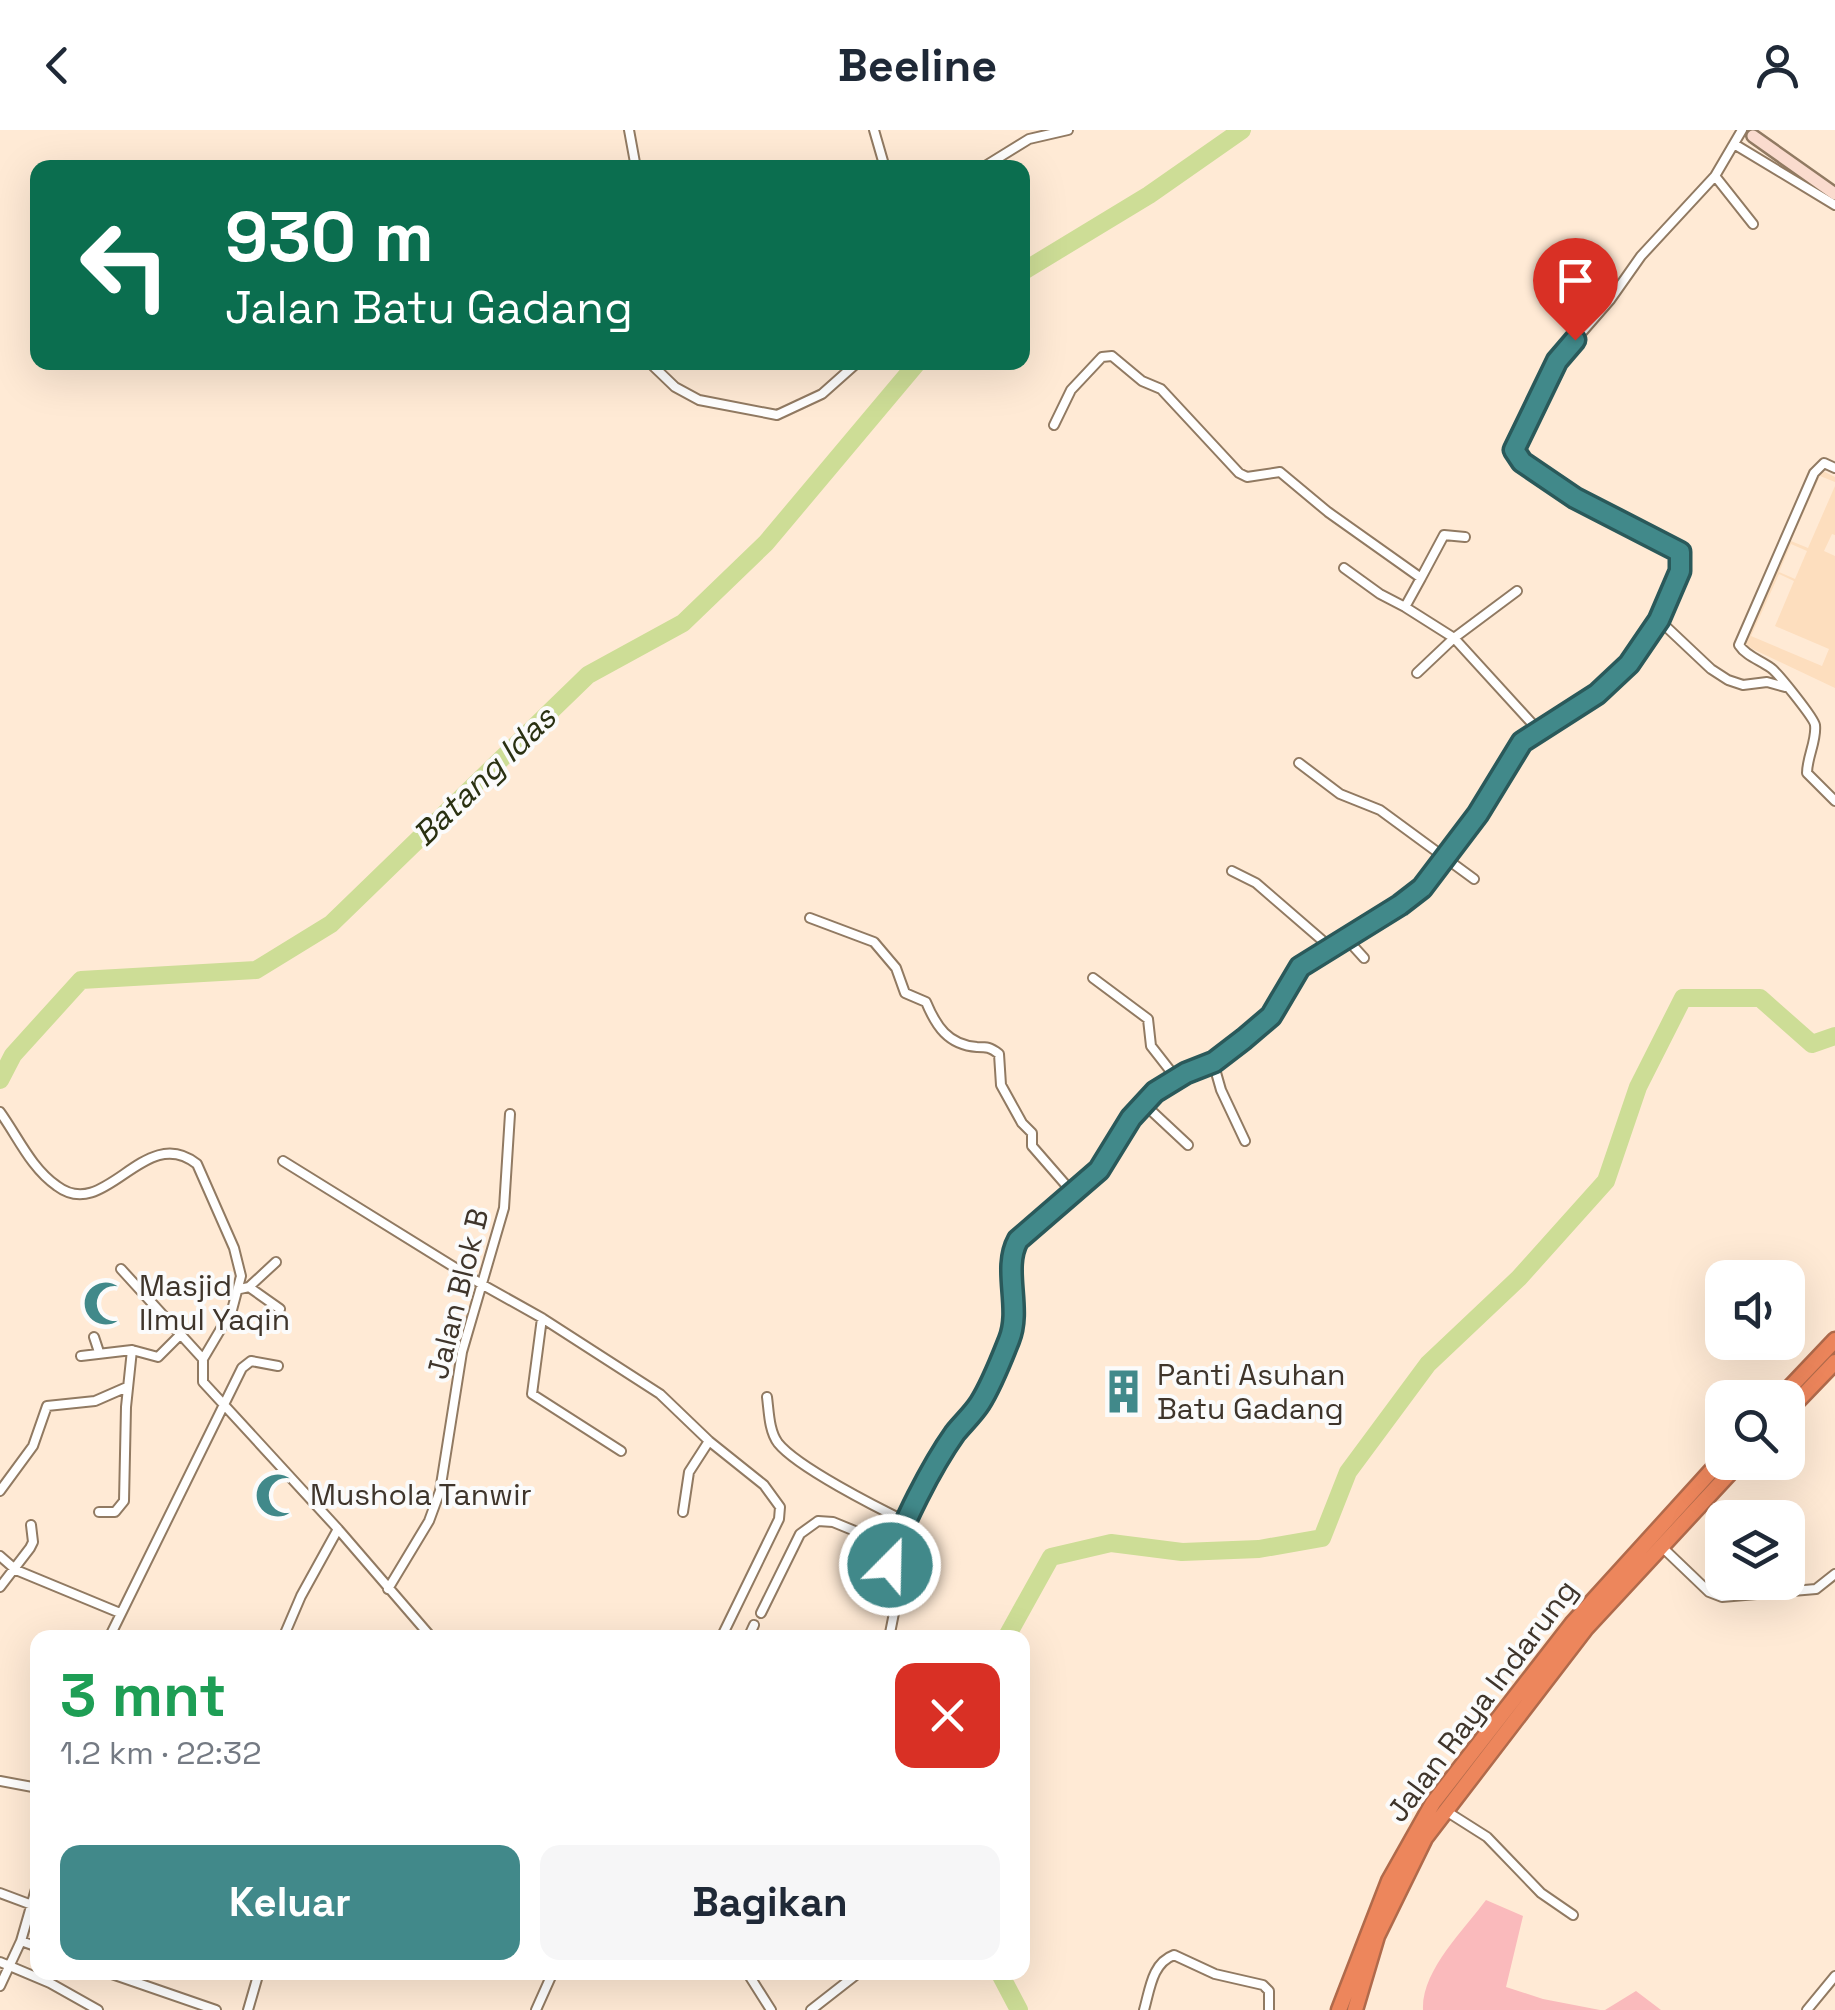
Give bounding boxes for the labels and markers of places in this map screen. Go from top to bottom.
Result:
pin [1533,238,1618,341]
place label: Masjid Ilmul Yaqin [139,1266,290,1339]
mosque icon: Masjid Ilmul Yaqin [82,1279,130,1327]
place label: Panti Asuhan Batu Gadang [1157,1355,1345,1428]
building icon: Panti Asuhan Batu Gadang [1100,1368,1148,1416]
mosque icon: Mushola Tanwir [253,1471,301,1519]
place label: Mushola Tanwir [310,1475,532,1514]

